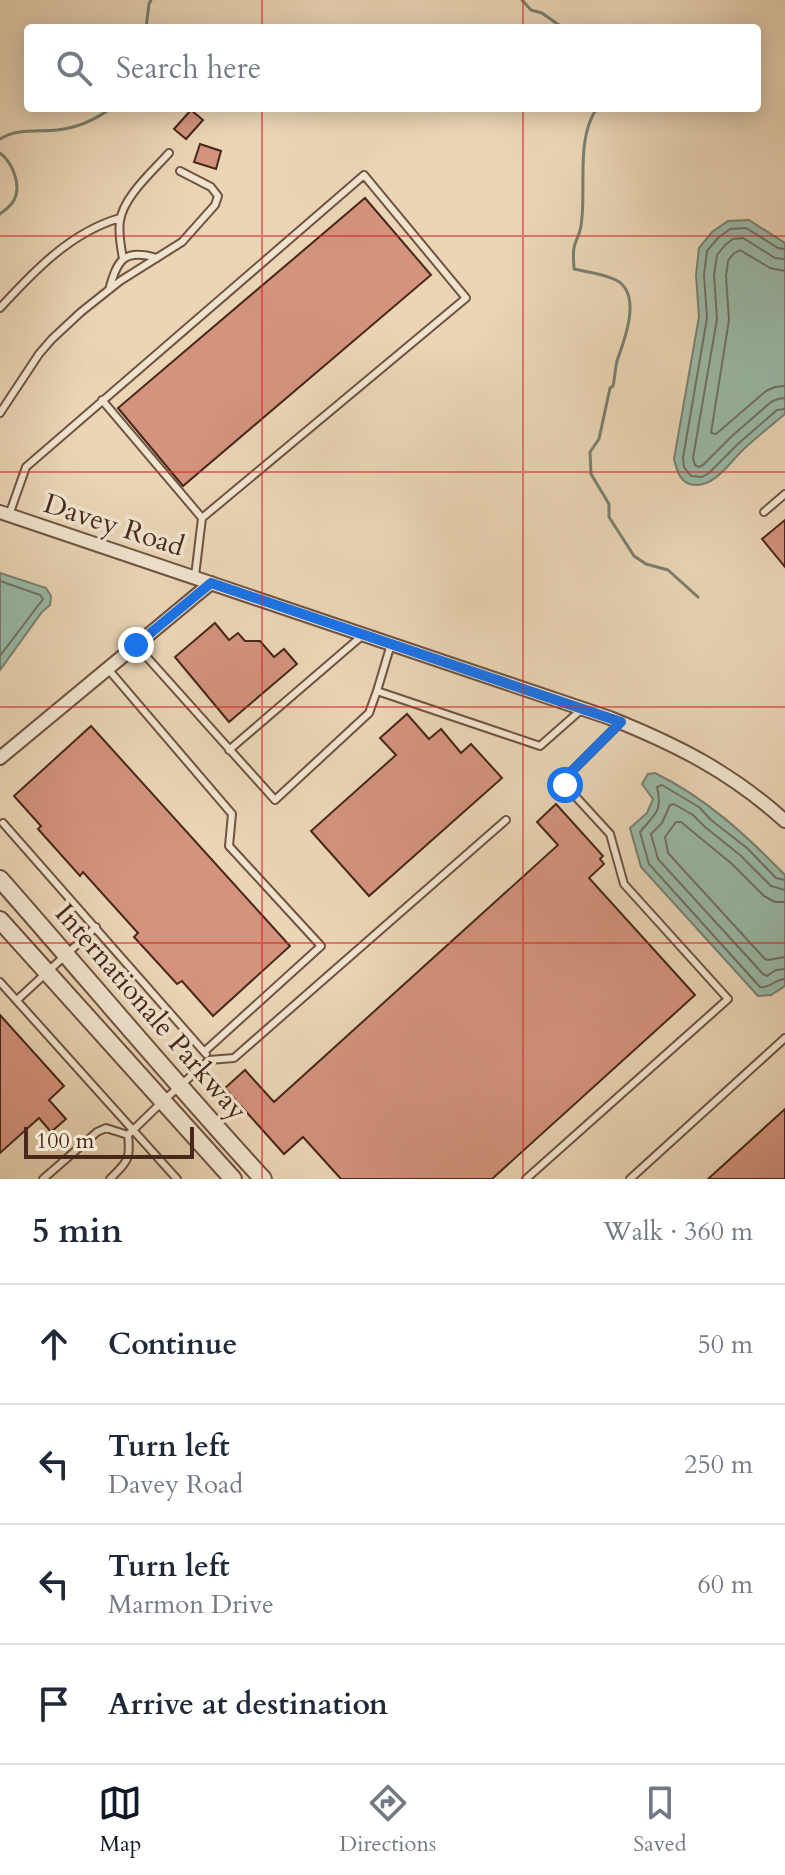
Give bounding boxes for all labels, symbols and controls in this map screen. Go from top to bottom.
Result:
search box [24,24,761,112]
icon: search [52,46,96,90]
text: Search here [116,48,261,89]
street label: Davey Road [39,484,189,566]
route end [118,627,154,663]
route start [547,767,583,803]
street label: Internationale Parkway [46,896,256,1129]
scale bar [24,1123,194,1159]
text: 100 m [36,1126,94,1156]
text: 5 min [32,1208,123,1254]
text: Walk · 360 m [603,1214,753,1249]
icon: ahead [32,1322,76,1366]
text: Continue [108,1324,237,1365]
text: 50 m [697,1327,753,1362]
text: Turn left [108,1426,230,1467]
icon: left [32,1442,76,1486]
text: 250 m [684,1447,753,1482]
text: Davey Road [108,1467,243,1502]
text: Turn left [108,1546,230,1587]
icon: left [32,1562,76,1606]
text: 60 m [697,1567,753,1602]
text: Marmon Drive [108,1587,274,1622]
icon: arrive [32,1682,76,1726]
text: Arrive at destination [108,1684,388,1725]
tab: Map [98,1781,142,1859]
tab: Directions [339,1781,436,1859]
tab: Saved [633,1781,687,1859]

